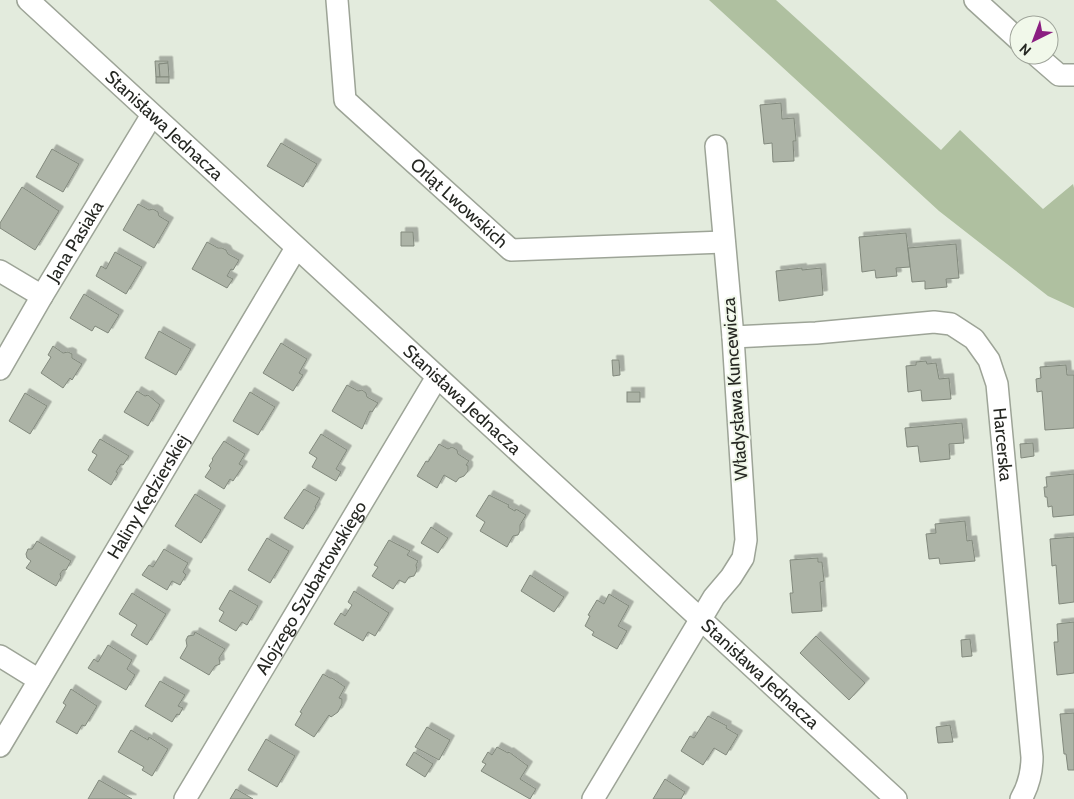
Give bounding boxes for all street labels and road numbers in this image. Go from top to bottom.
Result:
street label: Stanisława Jednacza [101,66,228,185]
street label: Orląt Lwowskich [406,153,512,253]
street label: Jana Pasiaka [42,197,108,287]
street label: Władysława Kuncewicza [718,296,752,481]
street label: Stanisława Jednacza [399,340,526,459]
street label: Harcerska [988,407,1017,483]
street label: Haliny Kędzierskiej [103,430,194,563]
street label: Alojzego Szubartowskiego [251,497,371,679]
street label: Stanisława Jednacza [697,614,824,734]

